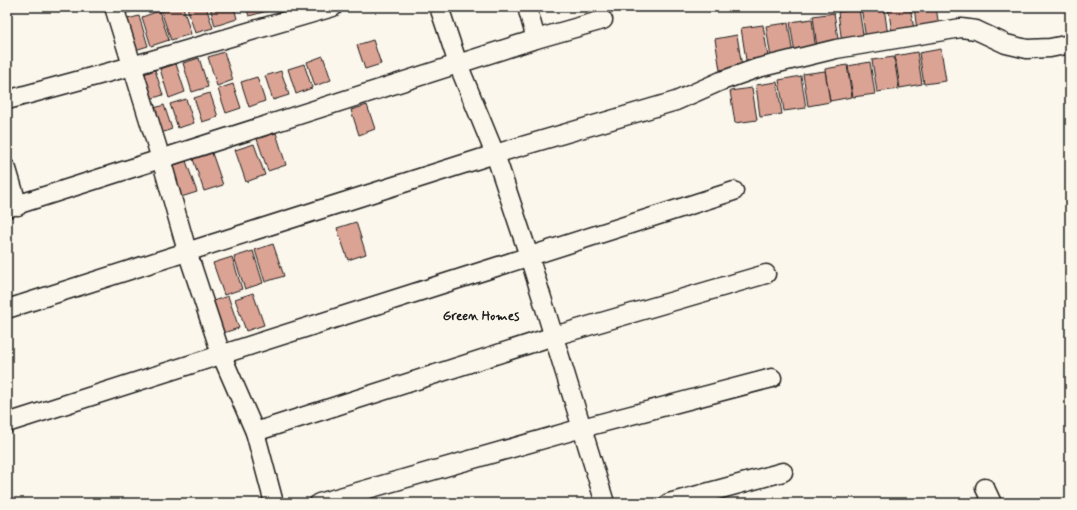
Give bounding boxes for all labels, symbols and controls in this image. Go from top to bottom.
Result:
district label: Green Homes [443,308,519,325]

